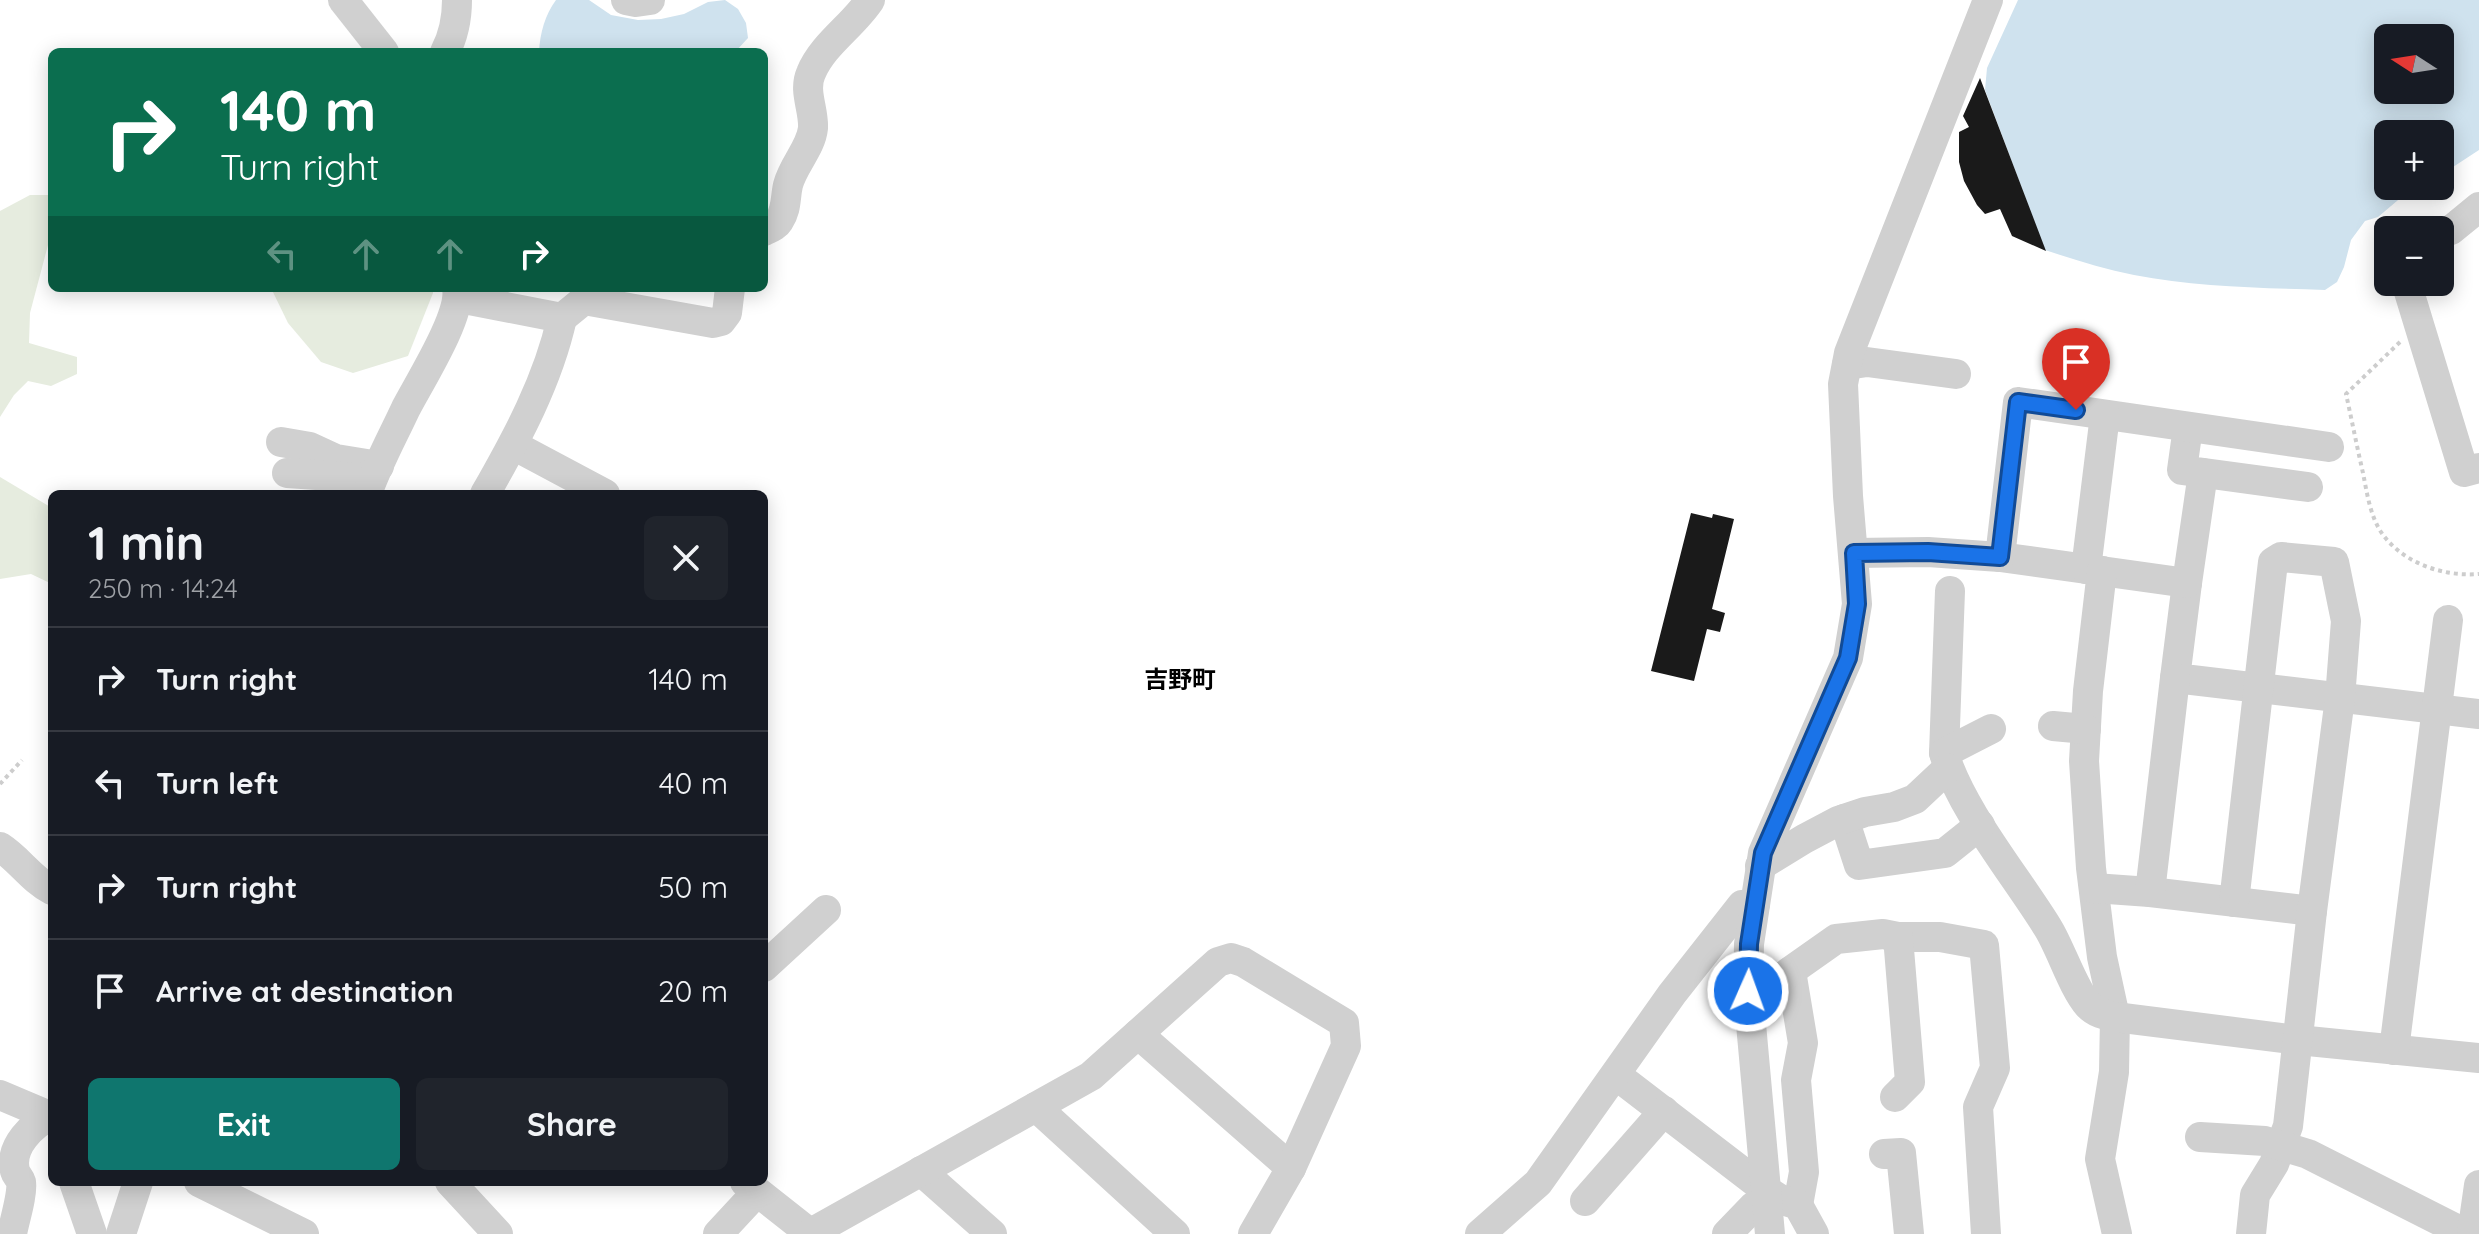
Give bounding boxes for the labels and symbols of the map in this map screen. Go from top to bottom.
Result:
north arrow [2374,24,2454,104]
pin [2042,328,2110,410]
district label: 吉野町 [1144,664,1216,694]
position arrow [1706,949,1790,1033]

